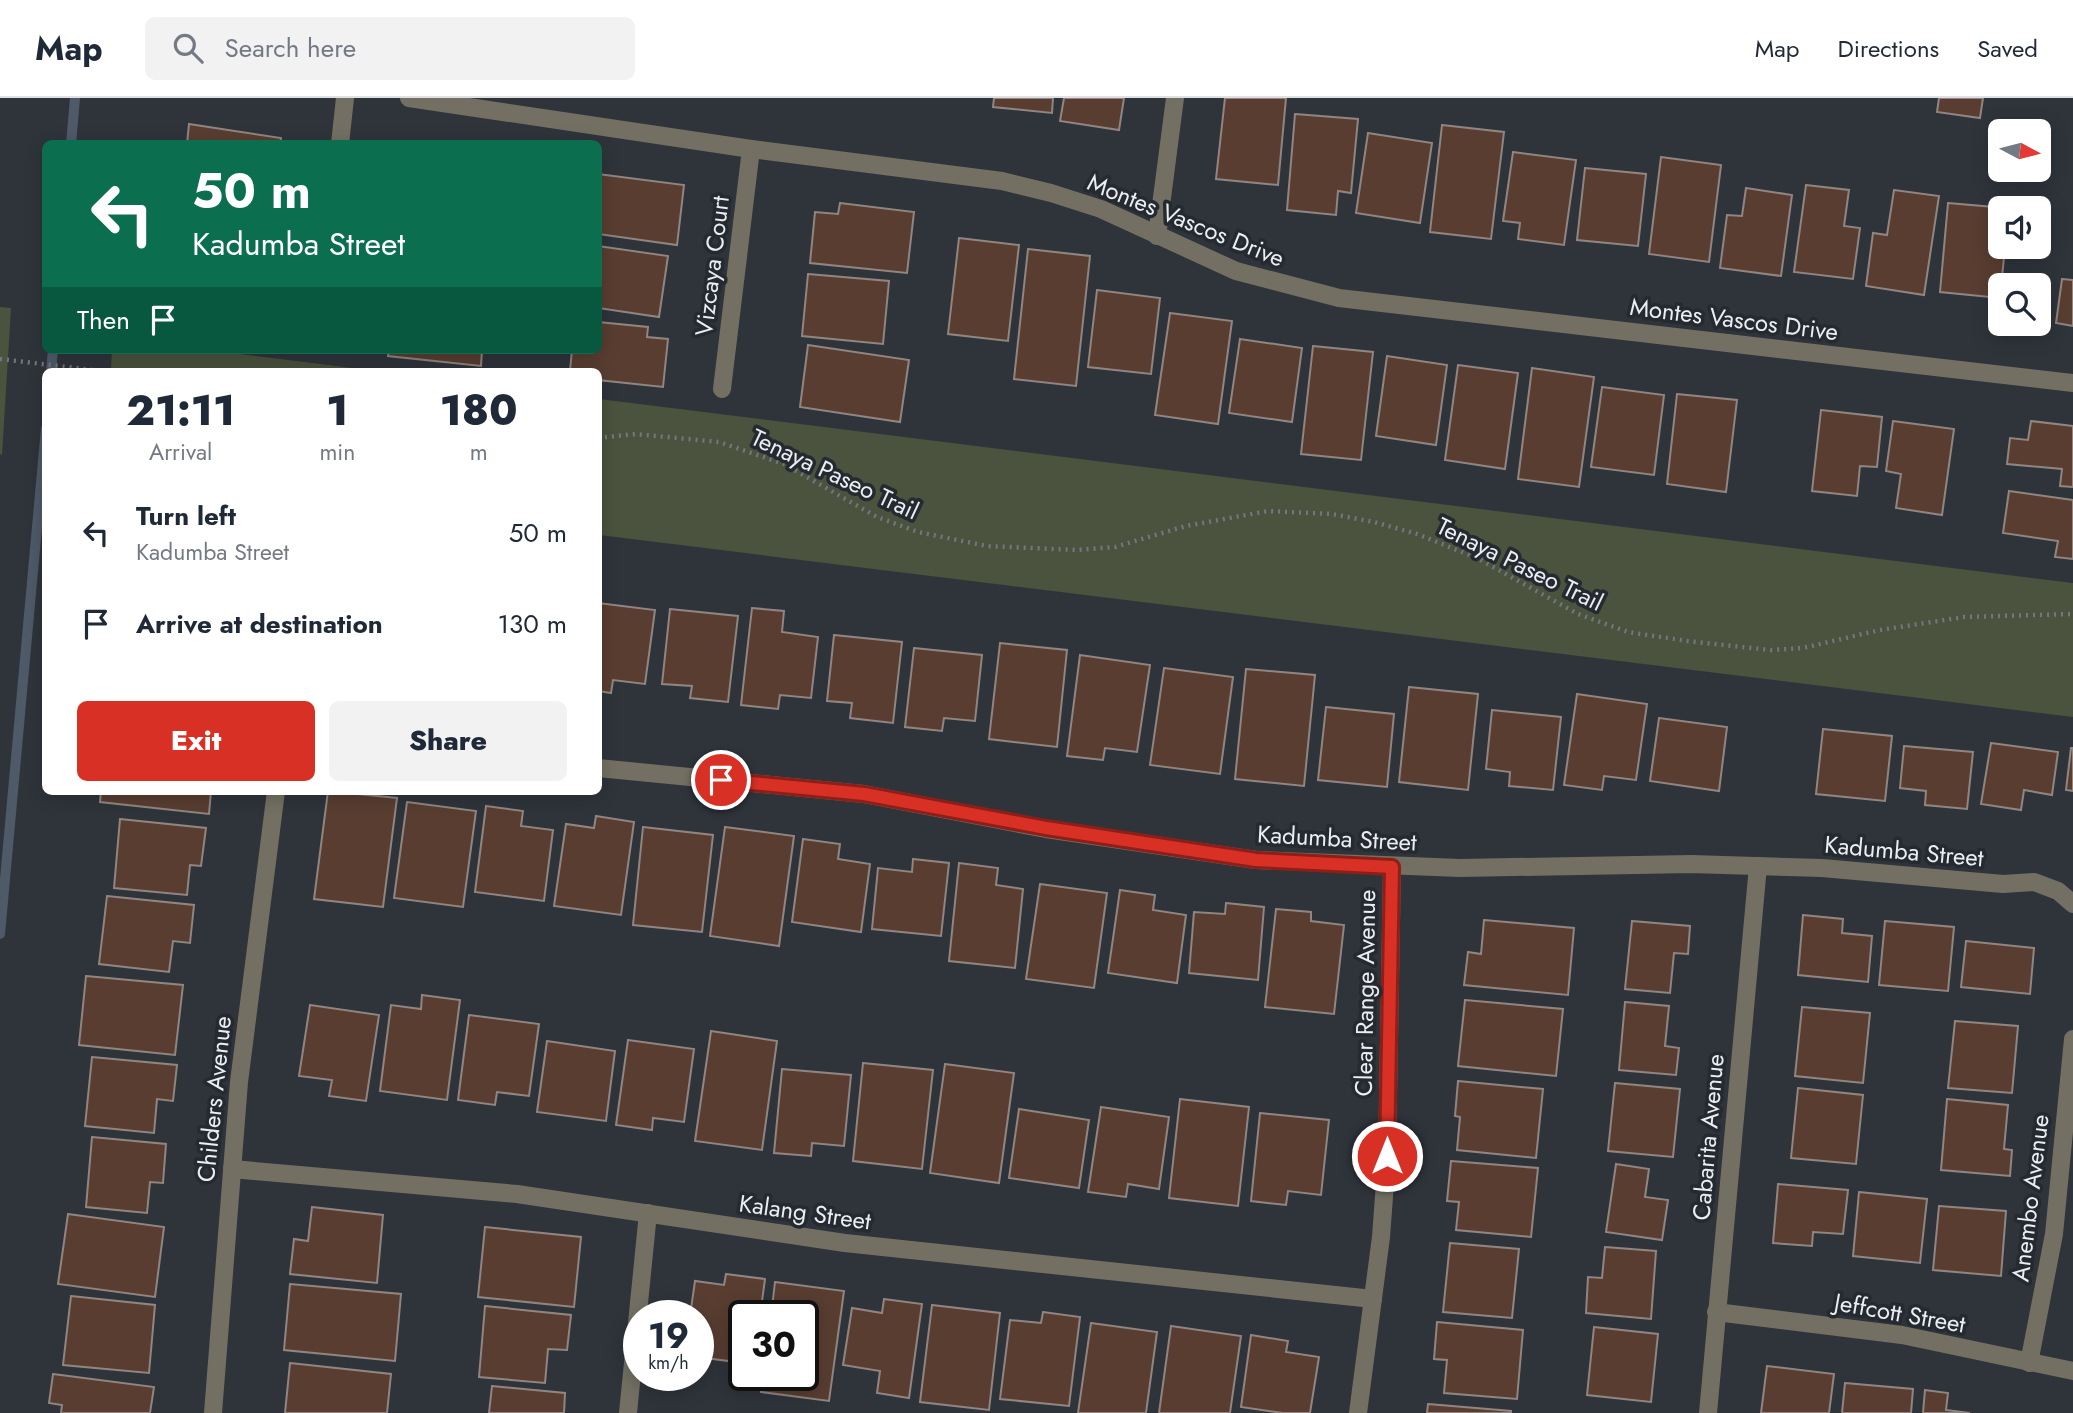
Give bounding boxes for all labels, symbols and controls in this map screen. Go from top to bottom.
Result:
search box [145,17,635,80]
text: Map [35,25,103,72]
icon: search [169,29,207,67]
text: Search here [225,29,356,67]
text: Map [1755,31,1800,66]
text: Directions [1838,31,1939,66]
text: Saved [1977,31,2038,66]
north arrow [1988,119,2051,182]
map controls [1988,119,2051,336]
text: 50 m [192,156,311,226]
street label: Montes Vascos Drive [1082,165,1290,275]
icon: left [77,168,168,259]
street label: Vizcaya Court [686,194,738,338]
button: sound [1988,196,2051,259]
text: Kadumba Street [192,221,405,267]
button: search [1988,273,2051,336]
street label: Montes Vascos Drive [1628,289,1840,349]
text: Then [77,301,130,339]
icon: arrive [144,301,182,339]
text: 21:11 [126,380,235,441]
text: 1 [326,380,348,441]
text: 180 [440,380,518,441]
street label: Tenaya Paseo Trail [745,420,925,528]
text: Arrival [149,435,212,469]
text: min [319,435,355,469]
text: m [470,435,488,469]
text: Turn left [136,497,236,535]
street label: Tenaya Paseo Trail [1431,508,1609,620]
icon: left [77,514,115,552]
text: 50 m [509,514,567,552]
text: Kadumba Street [136,535,289,569]
icon: arrive [77,605,115,643]
text: Arrive at destination [136,605,383,643]
text: 130 m [497,605,567,643]
button: Exit [77,701,315,781]
button: Share [329,701,567,781]
pin [691,750,751,810]
icon: arrive [702,761,740,799]
street label: Kadumba Street [1256,816,1418,860]
street label: Kadumba Street [1823,827,1985,875]
street label: Clear Range Avenue [1346,889,1384,1097]
street label: Childers Avenue [188,1014,240,1184]
street label: Cabarita Avenue [1683,1052,1733,1222]
street label: Anembo Avenue [2002,1112,2058,1284]
position arrow [1350,1119,1424,1193]
street label: Kalang Street [737,1185,873,1239]
street label: Jeffcott Street [1829,1284,1968,1342]
speed limit sign: 30 [728,1300,819,1391]
text: 19 [648,1311,689,1361]
text: km/h [648,1350,689,1376]

